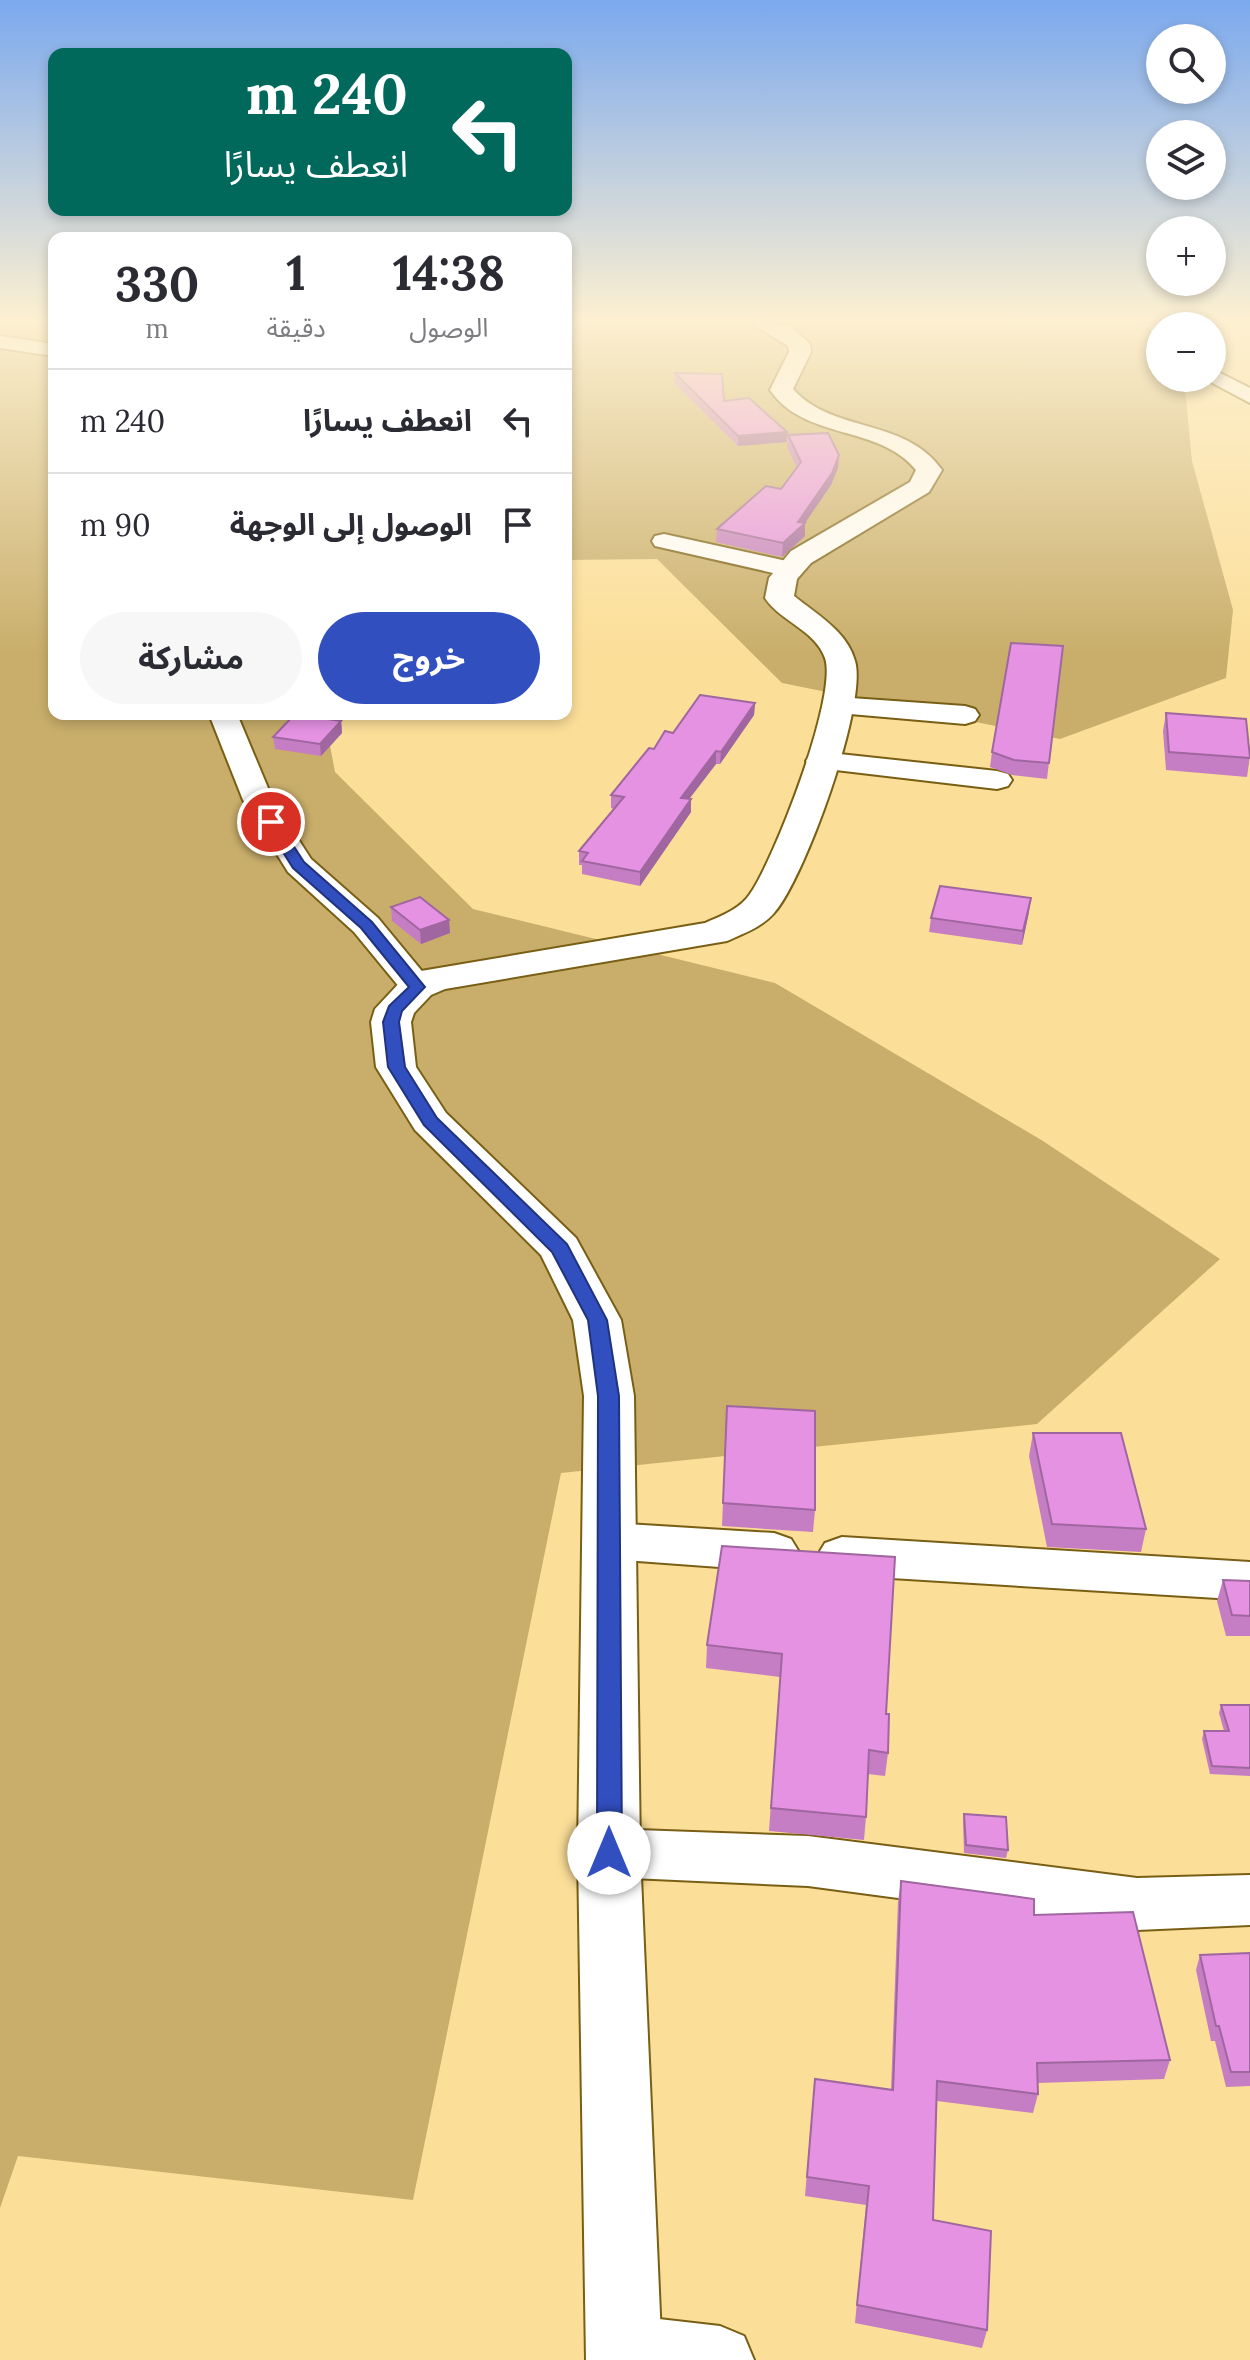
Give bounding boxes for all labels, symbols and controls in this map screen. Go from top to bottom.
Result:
map controls [1146,24,1226,392]
button: search [1146,24,1226,104]
text: 240 m [246,58,408,129]
icon: left [436,80,540,184]
button: layers [1146,120,1226,200]
text: انعطف يسارًا [224,141,408,187]
button: + [1146,216,1226,296]
text: 1 [286,242,306,303]
text: 14:38 [393,242,505,303]
text: 330 [115,253,199,314]
text: دقيقة [266,311,326,344]
text: الوصول [409,311,488,344]
text: m [146,312,169,345]
button: − [1146,312,1226,392]
icon: left [496,399,540,443]
text: انعطف يسارًا [303,401,472,439]
text: 240 m [80,402,165,440]
icon: arrive [496,503,540,547]
text: الوصول إلى الوجهة [230,505,472,543]
text: 90 m [80,506,151,544]
button: مشاركة [80,612,302,704]
button: خروج [318,612,540,704]
pin [237,788,305,856]
icon: arrive [249,800,293,844]
position arrow [567,1811,651,1895]

